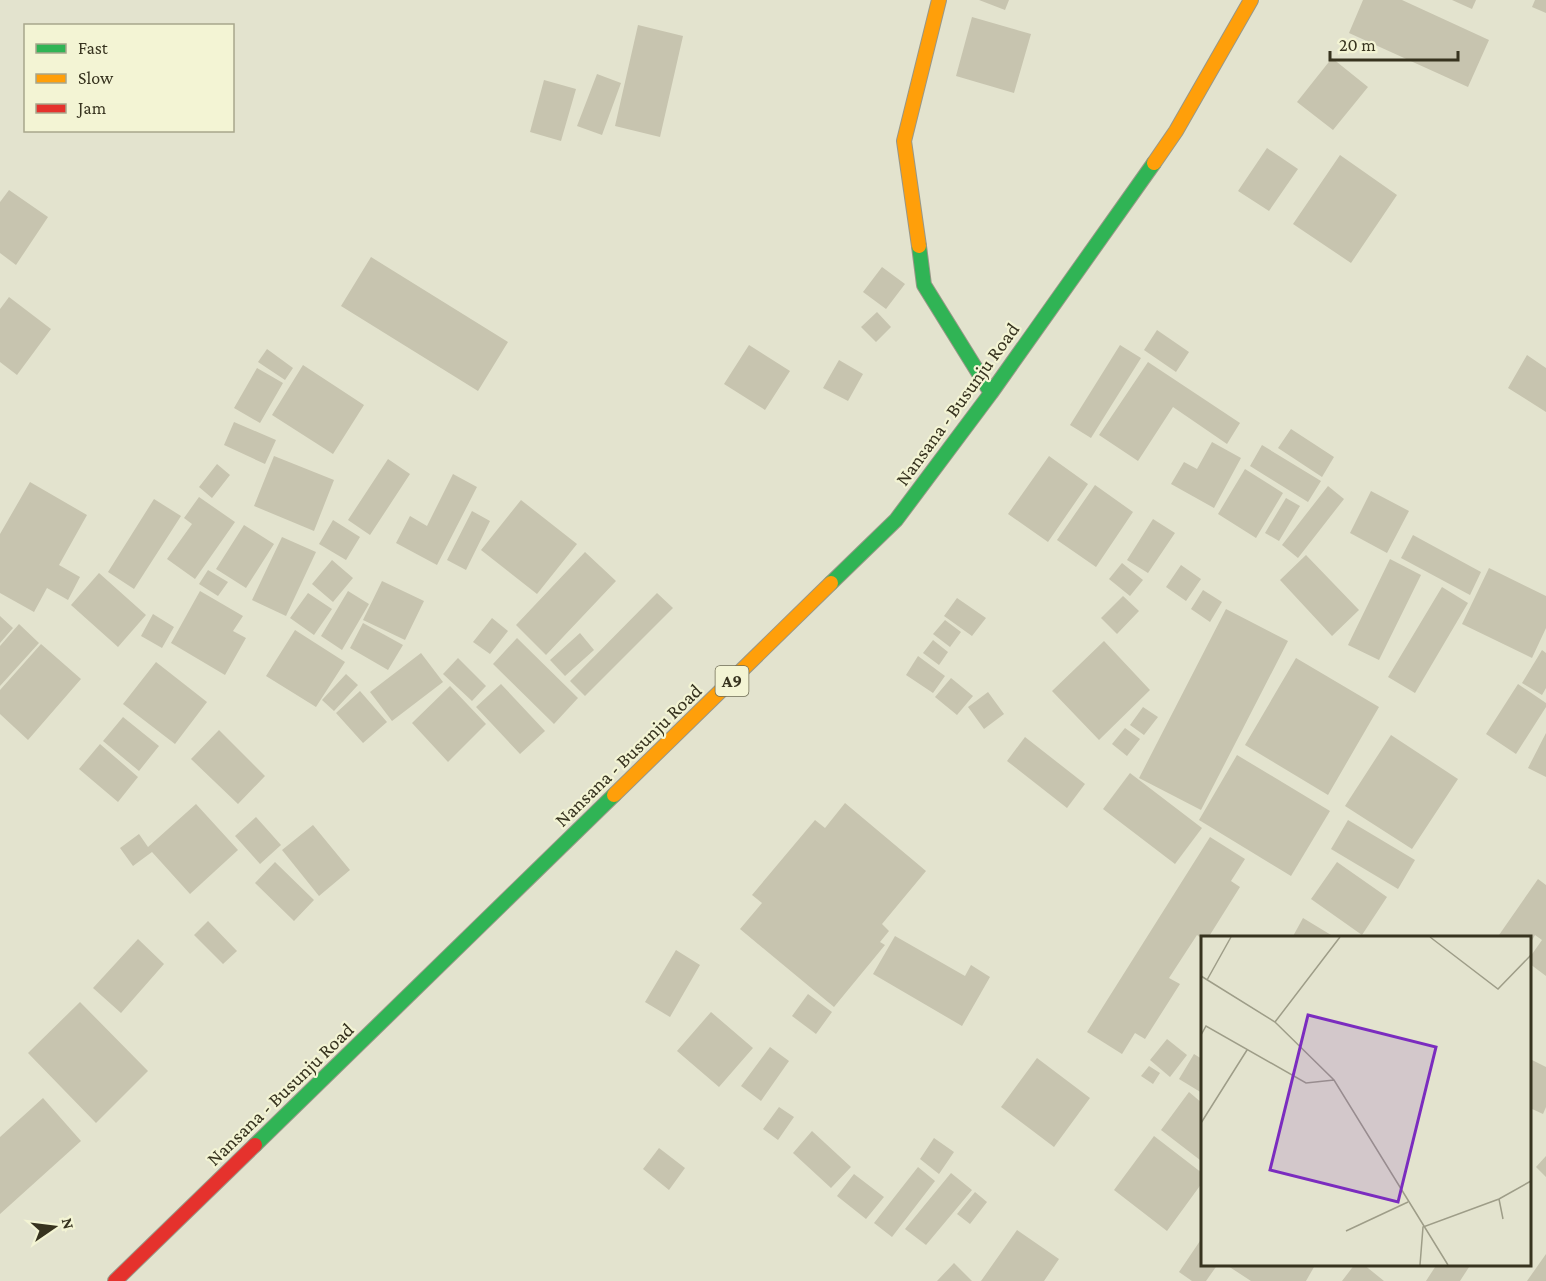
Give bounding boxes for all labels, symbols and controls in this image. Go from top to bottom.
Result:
legend [24,24,234,132]
scale bar [1330,24,1458,62]
text: 20 m [1339,35,1376,55]
text: Fast [78,38,109,58]
text: Slow [78,68,114,88]
text: Jam [76,98,107,118]
street label: Nansana - Busunju Road [891,318,1024,490]
road number: A9 [716,666,748,696]
street label: Nansana - Busunju Road [550,679,707,832]
inset map [1201,936,1531,1266]
street label: Nansana - Busunju Road [202,1018,359,1171]
north arrow [24,1197,84,1257]
text: N [59,1216,78,1231]

